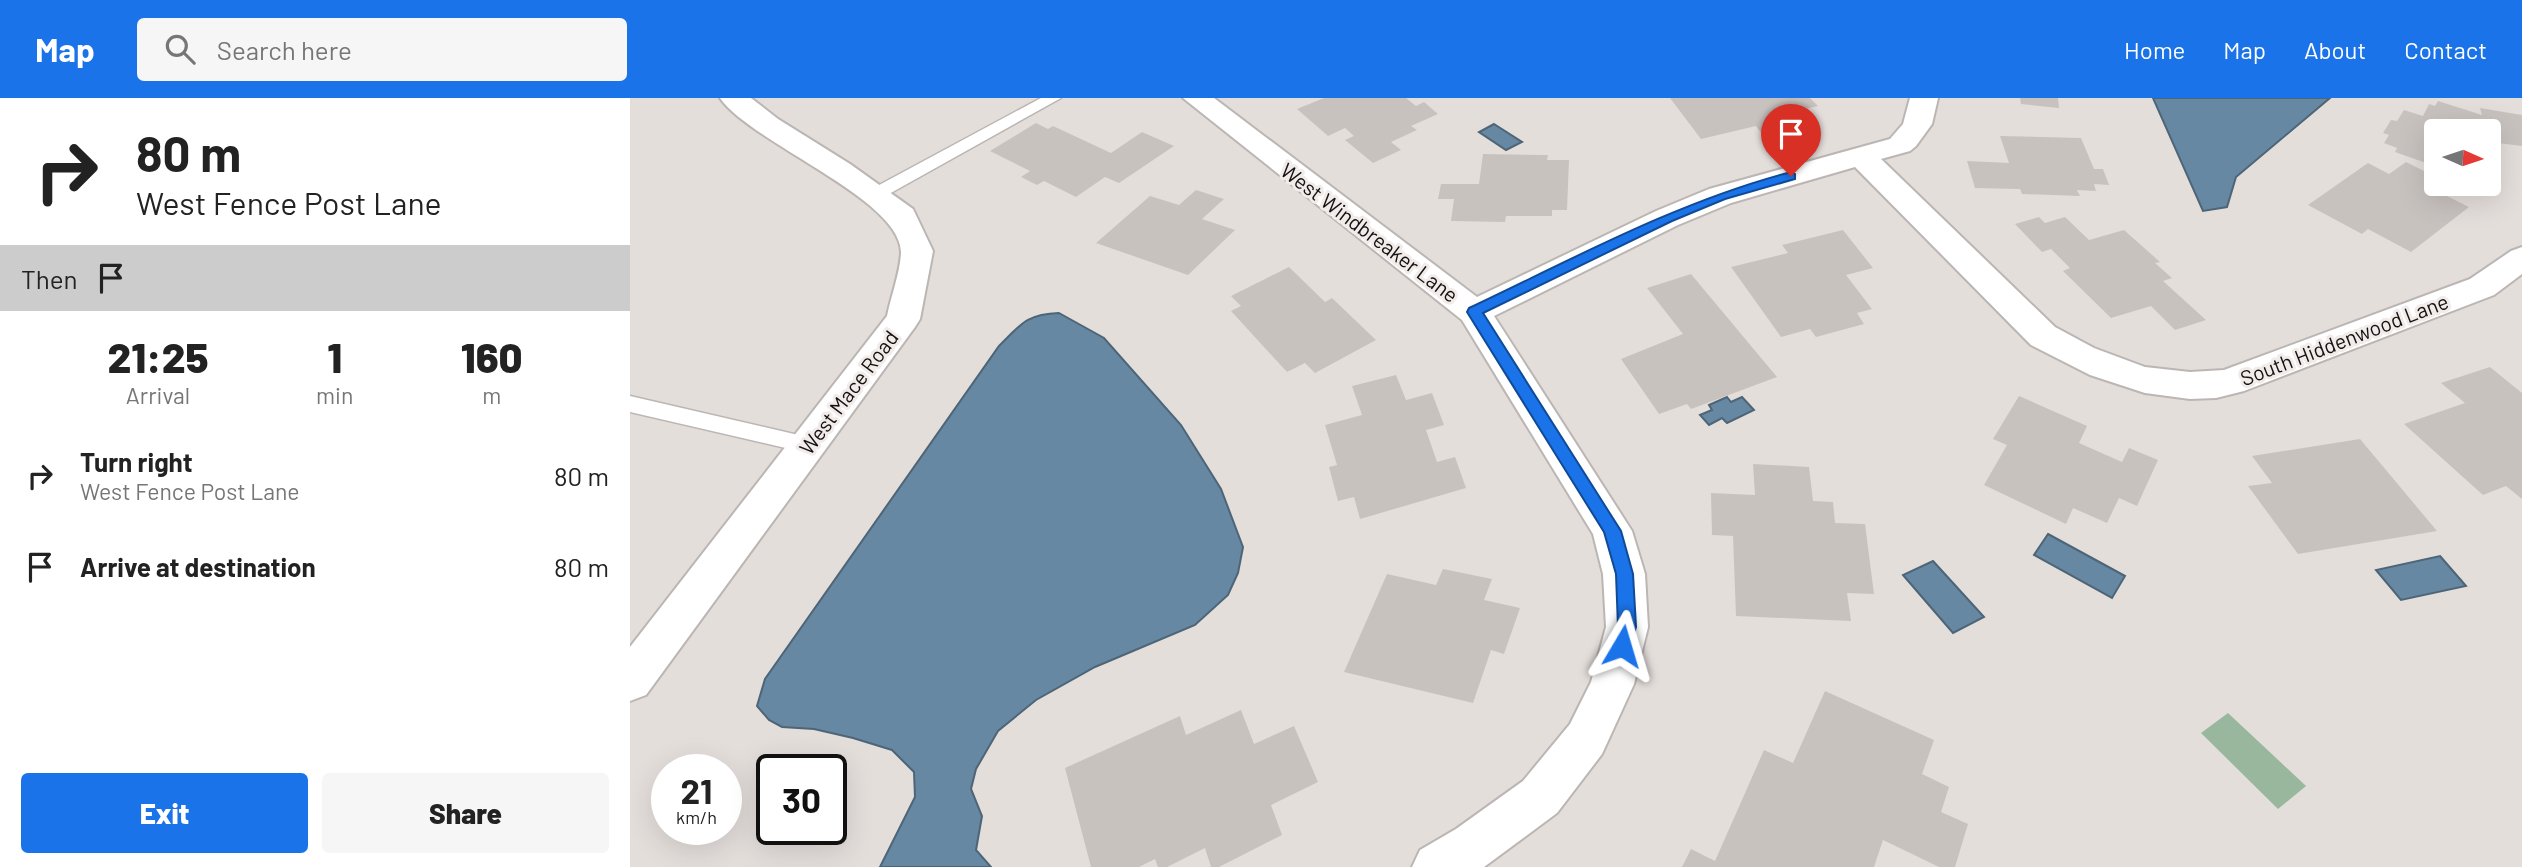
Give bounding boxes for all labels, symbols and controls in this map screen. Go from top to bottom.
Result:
search box [137,18,627,81]
text: Map [35,29,95,69]
icon: search [161,30,199,68]
text: Search here [217,34,352,65]
text: Home [2124,35,2185,64]
text: Map [2223,35,2266,64]
text: About [2304,35,2366,64]
text: Contact [2404,35,2487,64]
pin [1761,104,1821,176]
icon: arrive [1772,115,1810,153]
north arrow [2424,119,2501,196]
map controls [2424,119,2501,196]
text: 80 m [136,123,241,182]
icon: right [21,126,112,217]
street label: West Windbreaker Lane [1276,157,1464,307]
text: West Fence Post Lane [136,183,442,221]
icon: arrive [92,259,130,297]
text: Then [21,263,78,294]
street label: South Hiddenwood Lane [2236,288,2452,390]
street label: West Mace Road [793,325,903,459]
text: 21:25 [107,331,209,381]
text: 1 [327,331,342,381]
text: 160 [461,331,523,381]
text: Arrival [126,381,190,409]
text: min [316,381,353,409]
text: m [482,381,501,409]
text: Turn right [80,446,193,477]
icon: right [21,457,59,495]
text: 80 m [554,460,609,491]
text: West Fence Post Lane [80,477,300,505]
icon: arrive [21,548,59,586]
text: Arrive at destination [80,551,316,582]
text: 80 m [554,551,609,582]
position arrow [1585,609,1659,683]
speed limit sign: 30 [756,754,847,845]
text: 21 [681,769,712,811]
button: Exit [21,773,308,853]
button: Share [322,773,609,853]
text: km/h [676,806,717,828]

